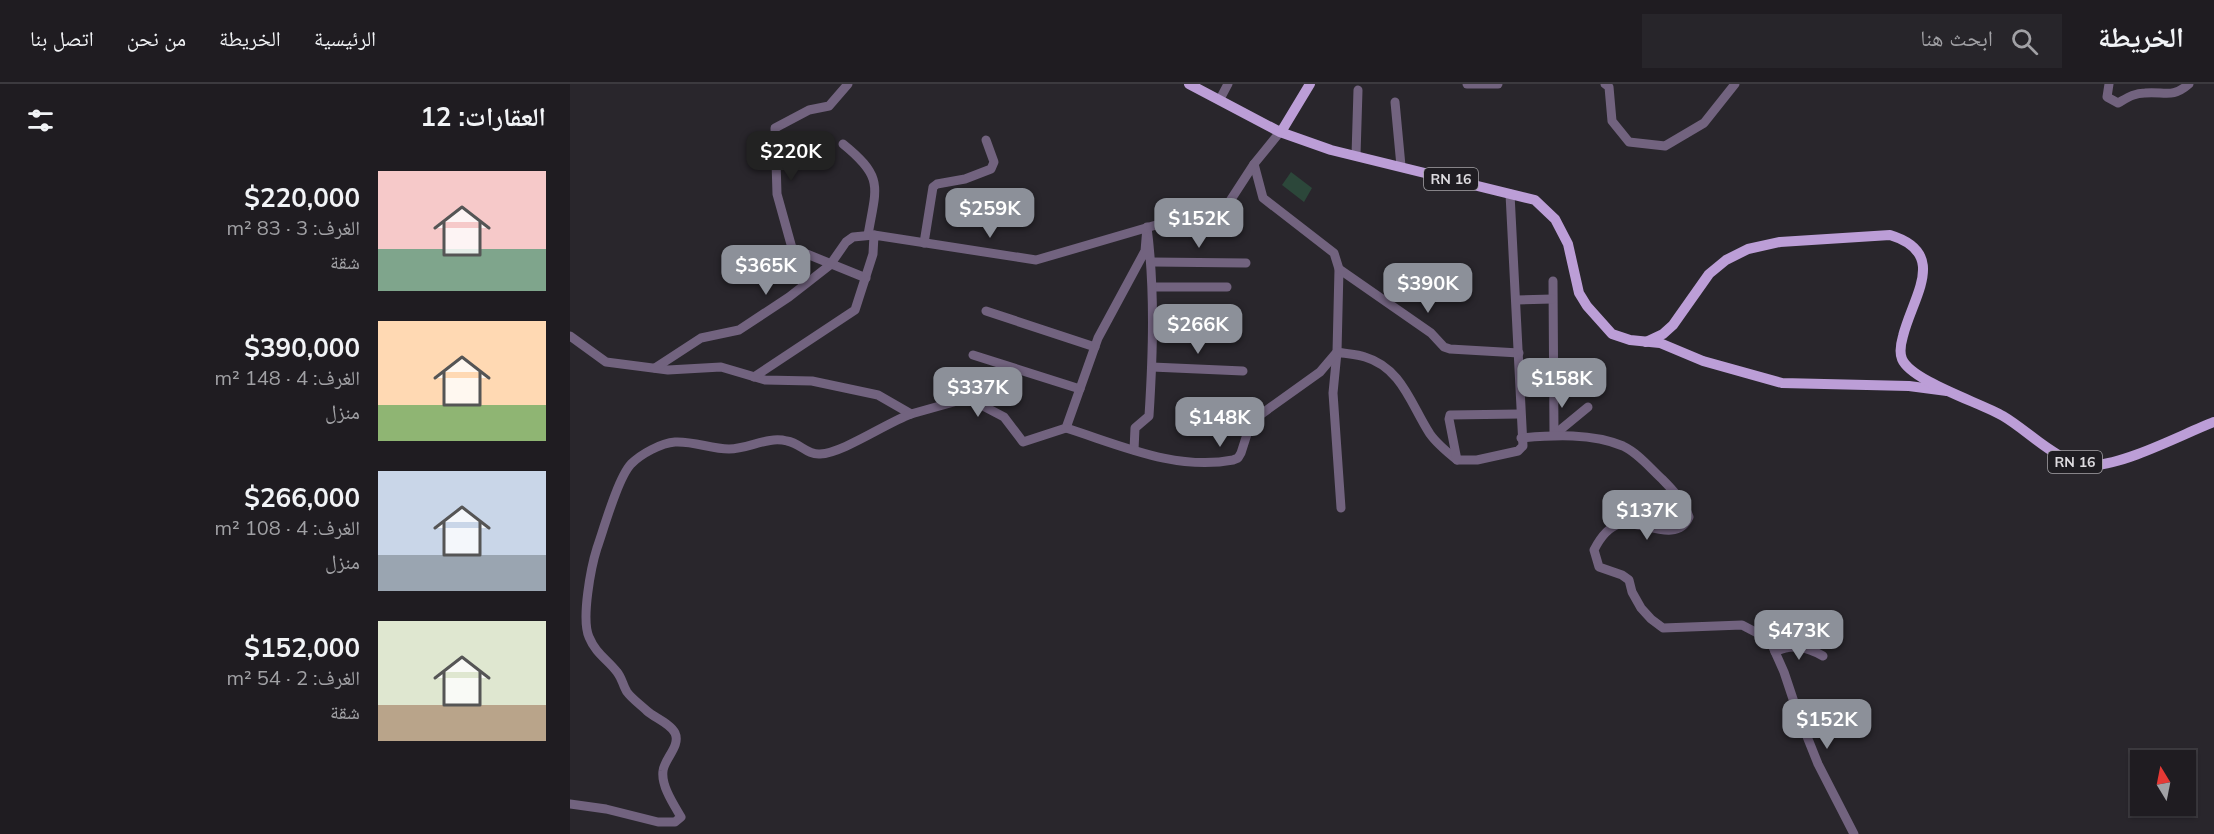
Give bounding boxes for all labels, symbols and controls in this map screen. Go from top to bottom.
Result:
search box [1642,14,2062,68]
text: الخريطة [2098,19,2184,54]
text: ابحث هنا [1920,24,1993,52]
text: اتصل بنا [30,25,94,51]
text: من نحن [127,25,186,51]
text: الخريطة [219,25,281,51]
text: الرئيسية [314,25,376,51]
icon: search [2008,25,2041,58]
text: العقارات: 12 [420,100,546,133]
icon: filters [24,104,57,137]
pin: $220K [749,131,833,182]
text: $220K [760,138,822,163]
road number: RN 16 [1424,168,1478,190]
text: $220,000 [244,181,360,214]
pin: $259K [948,188,1032,239]
icon: home [426,195,498,267]
text: $259K [959,195,1021,220]
pin: $152K [1157,198,1241,249]
text: $152K [1168,205,1230,230]
text: الغرف: 3 · 83 m² [226,215,360,240]
pin: $365K [724,245,808,296]
text: شقة [330,249,360,274]
text: $365K [735,252,797,277]
pin: $390K [1386,263,1470,314]
text: $390K [1397,270,1459,295]
pin: $266K [1156,304,1240,355]
text: $266K [1167,311,1229,336]
text: $390,000 [244,331,360,364]
icon: home [426,345,498,417]
pin: $158K [1520,358,1604,409]
text: الغرف: 4 · 148 m² [214,365,360,390]
text: $158K [1531,365,1593,390]
pin: $337K [936,367,1020,418]
text: $337K [947,374,1009,399]
pin: $148K [1178,397,1262,448]
text: منزل [325,399,360,424]
text: $148K [1189,404,1251,429]
road number: RN 16 [2048,451,2102,473]
text: $266,000 [244,481,360,514]
pin: $137K [1605,490,1689,541]
icon: home [426,495,498,567]
text: $137K [1616,497,1678,522]
text: الغرف: 4 · 108 m² [214,515,360,540]
text: منزل [325,549,360,574]
pin: $473K [1757,610,1841,661]
text: $473K [1768,617,1830,642]
text: $152,000 [244,631,360,664]
icon: home [426,645,498,717]
text: الغرف: 2 · 54 m² [226,665,360,690]
text: شقة [330,699,360,724]
pin: $152K [1785,699,1869,750]
text: $152K [1796,706,1858,731]
north arrow [2130,750,2196,816]
map controls [2130,750,2196,816]

